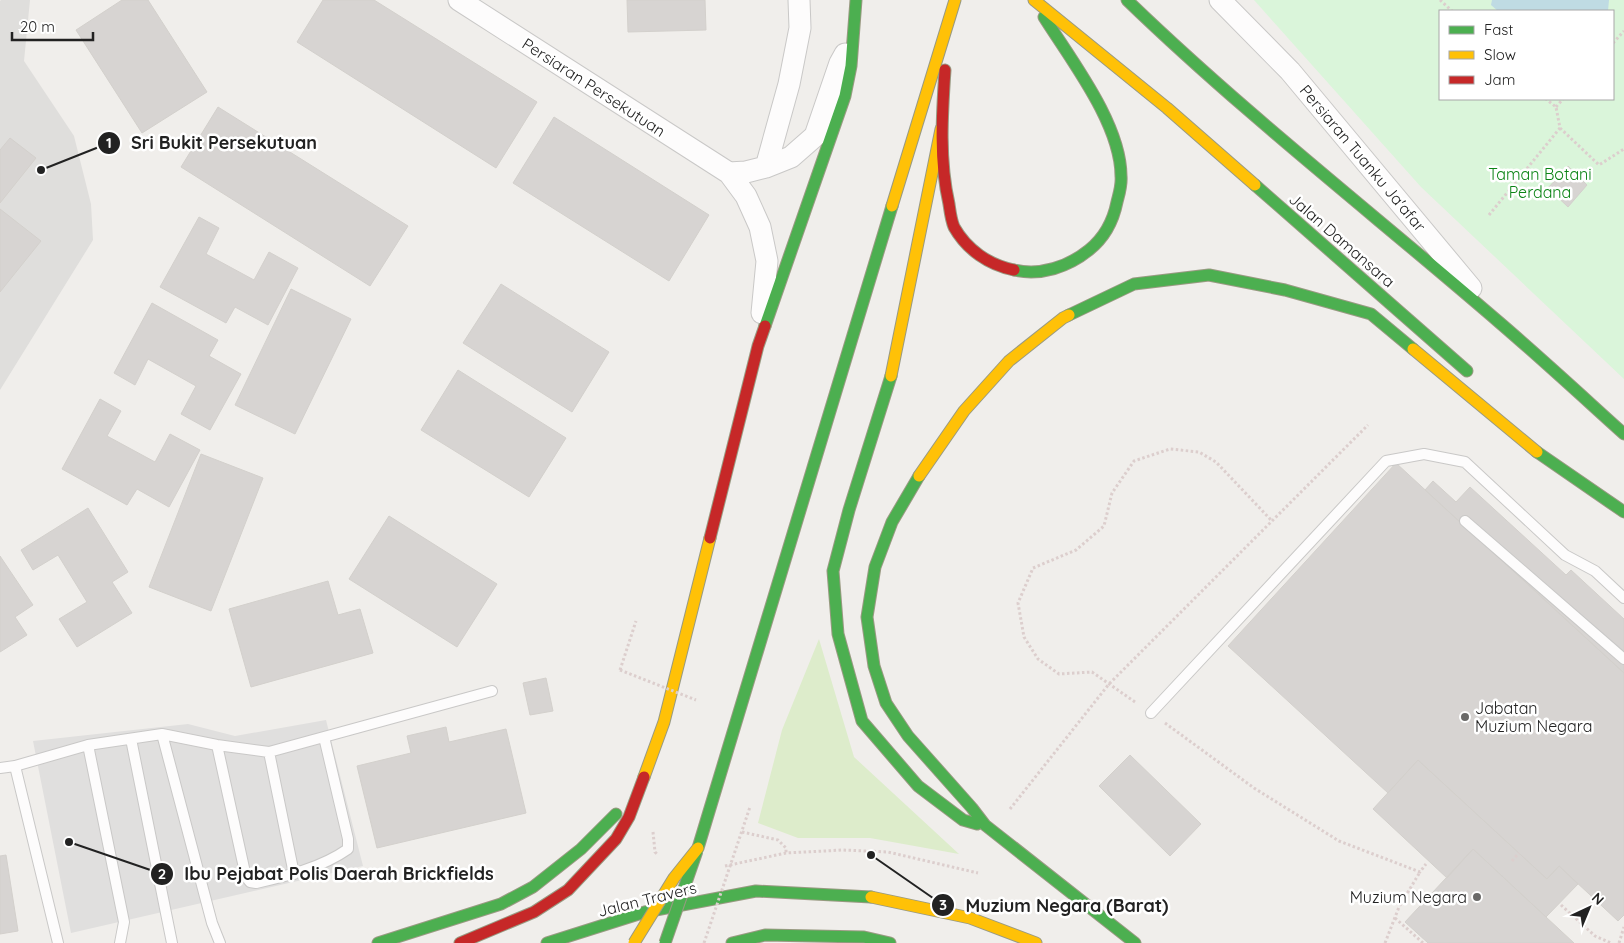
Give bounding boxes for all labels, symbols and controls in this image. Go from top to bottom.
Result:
scale bar [12,10,94,42]
legend [1439,10,1614,100]
text: 20 m [20,17,55,36]
text: Fast [1484,20,1513,39]
street label: Persiaran Persekutuan [519,33,669,141]
text: Slow [1484,45,1516,64]
text: Jam [1484,70,1515,89]
street label: Persiaran Tuanku Ja'afar [1296,81,1430,235]
callout: Sri Bukit Persekutuan [96,126,327,159]
text: Sri Bukit Persekutuan [131,131,317,154]
text: 1 [106,133,112,152]
park label: Taman Botani Perdana [1488,164,1592,202]
street label: Jalan Damansara [1285,189,1399,291]
place label: Jabatan Muzium Negara [1475,698,1592,736]
marker: Jabatan Muzium Negara [1459,711,1471,723]
callout: Ibu Pejabat Polis Daerah Brickfields [149,858,504,891]
text: Ibu Pejabat Polis Daerah Brickfields [184,862,494,885]
text: 2 [158,864,166,883]
street label: Jalan Travers [596,877,698,921]
north arrow [1564,883,1614,933]
place label: Muzium Negara [1350,887,1467,907]
callout: Muzium Negara (Barat) [931,889,1179,922]
text: N [1588,889,1608,909]
marker: Muzium Negara [1471,891,1483,903]
text: Muzium Negara (Barat) [965,894,1169,917]
text: 3 [939,895,947,914]

